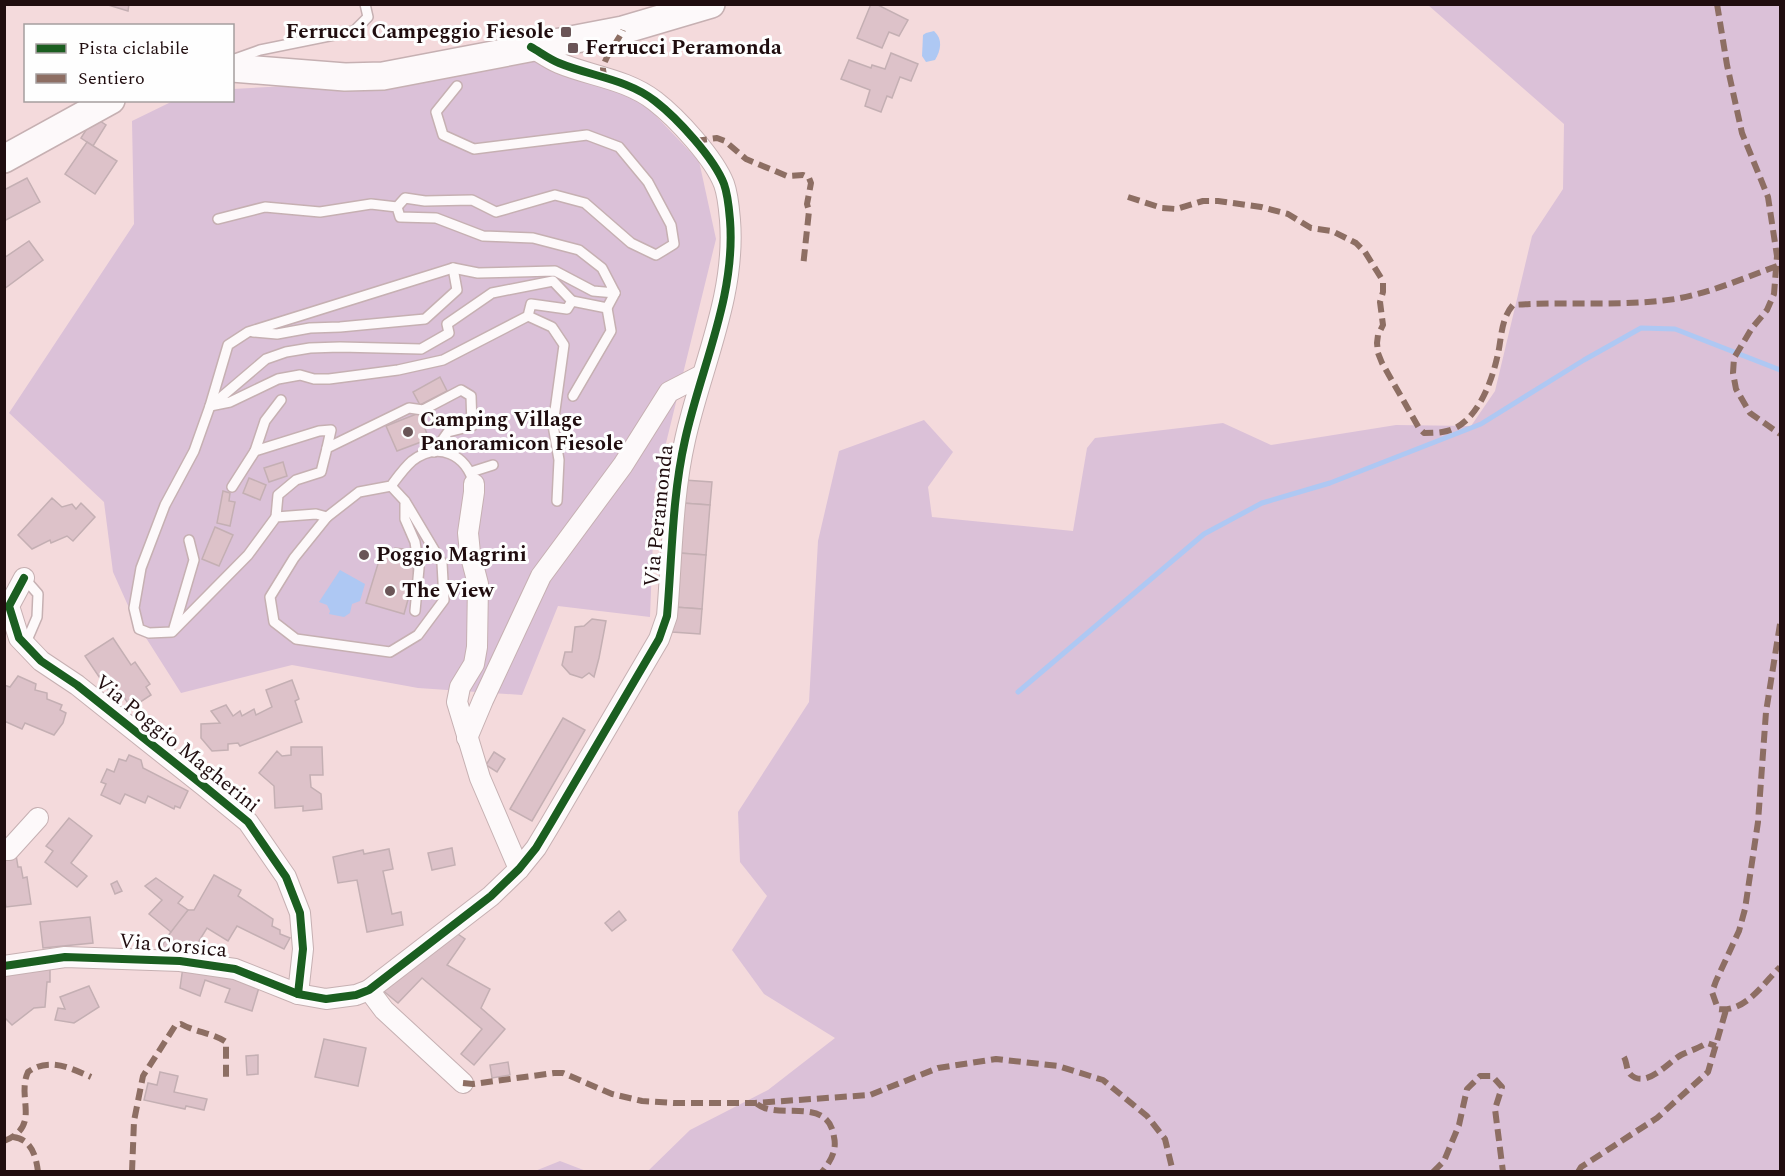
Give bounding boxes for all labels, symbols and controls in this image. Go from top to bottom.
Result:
place label: Ferrucci Campeggio Fiesole [285,16,554,48]
legend [24,24,234,102]
marker: Ferrucci Campeggio Fiesole [559,25,573,39]
place label: Ferrucci Peramonda [585,32,782,64]
text: Pista ciclabile [78,35,189,62]
marker: Ferrucci Peramonda [566,41,580,55]
text: Sentiero [78,65,145,92]
place label: Camping Village Panoramicon Fiesole [420,404,623,460]
marker: Camping Village Panoramicon Fiesole [401,425,415,439]
street label: Via Peramonda [636,442,682,589]
place label: Poggio Magrini [376,539,527,571]
marker: Poggio Magrini [357,548,371,562]
place label: The View [402,575,496,607]
marker: The View [383,584,397,598]
street label: Via Poggio Magherini [87,667,267,821]
street label: Via Corsica [118,925,229,967]

